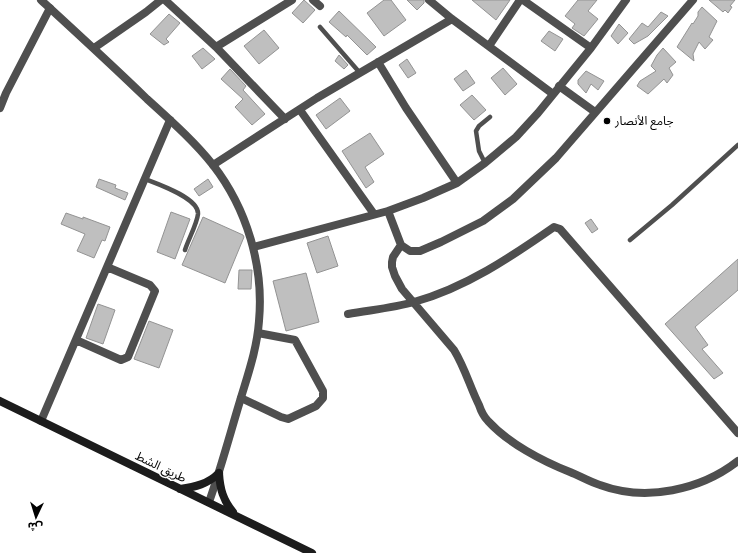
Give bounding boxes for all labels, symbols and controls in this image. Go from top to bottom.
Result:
place label: جامع الأنصار [614,114,674,130]
marker: جامع الأنصار [602,116,612,126]
street label: طريق الشط [133,449,189,486]
north arrow [16,497,56,537]
text: ش [27,519,43,533]

